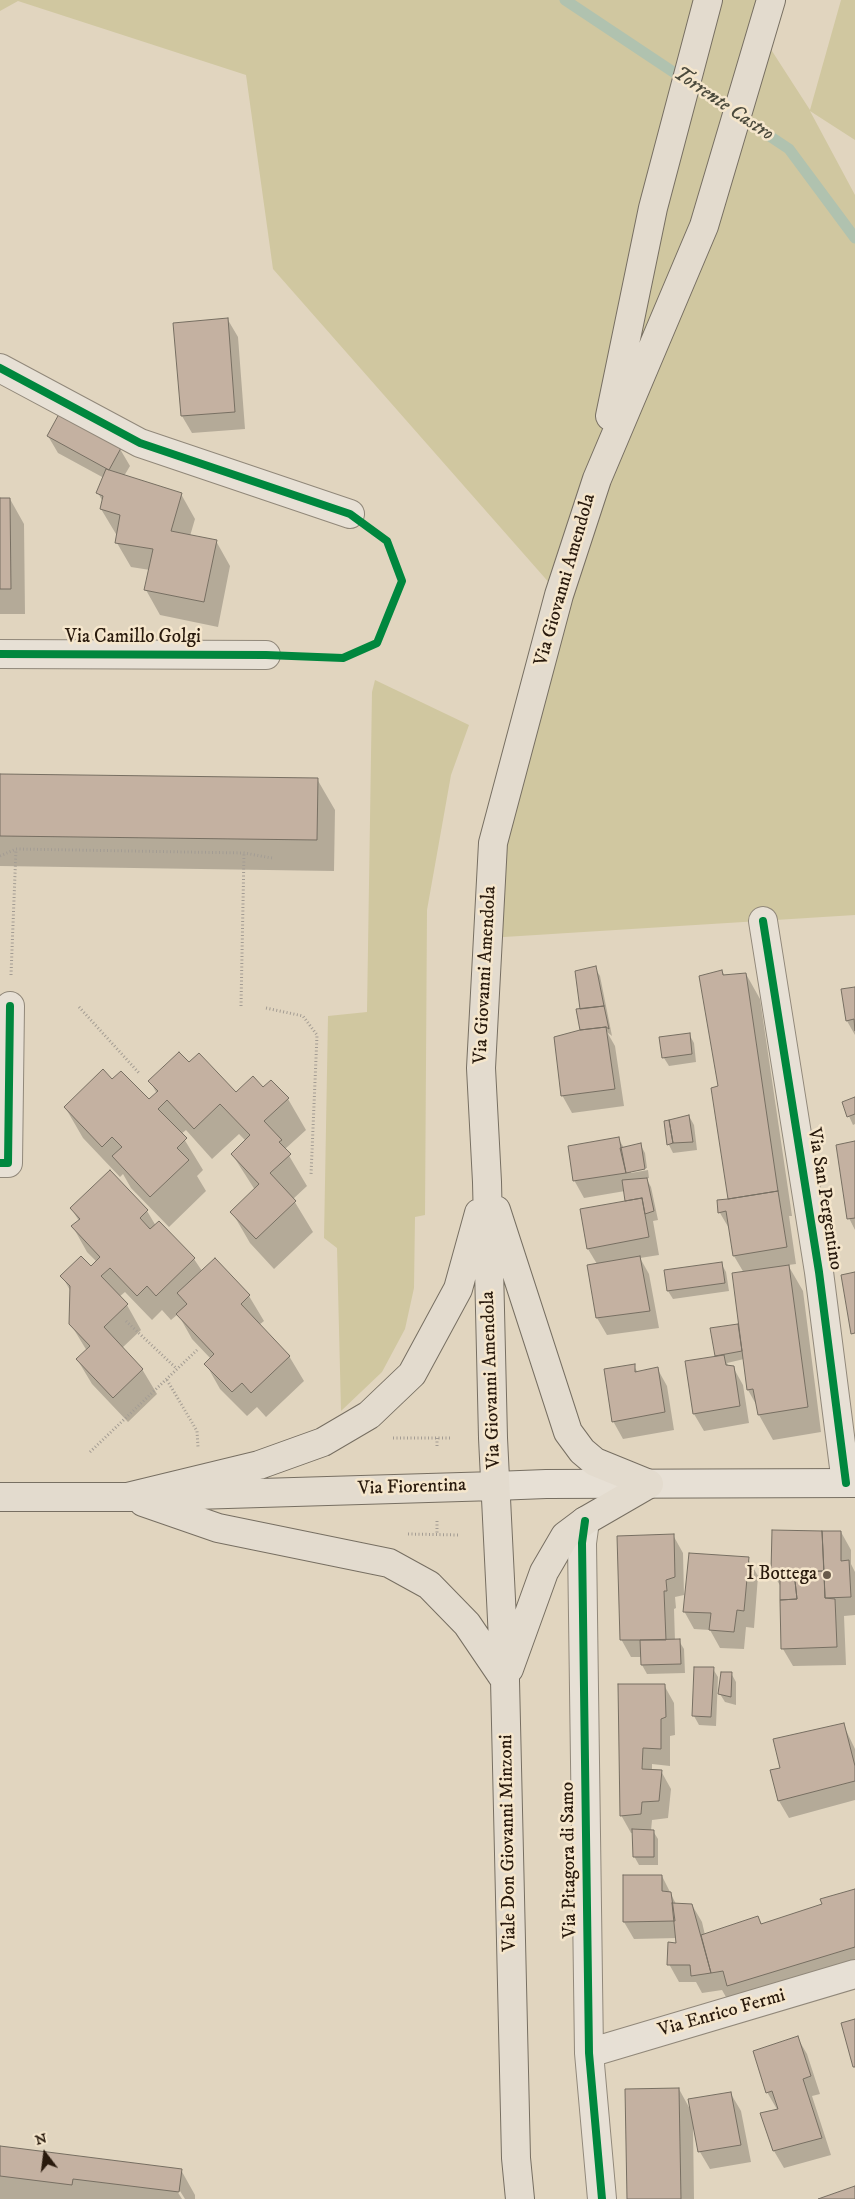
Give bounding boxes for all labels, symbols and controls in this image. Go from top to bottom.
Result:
water label: Torrente Castro [668,63,778,147]
street label: Via Giovanni Amendola [530,491,602,669]
street label: Via Camillo Golgi [65,627,201,649]
street label: Via Giovanni Amendola [470,885,502,1065]
street label: Via San Pergentino [802,1126,846,1272]
street label: Via Giovanni Amendola [477,1291,507,1469]
street label: Via Fiorentina [357,1475,467,1501]
place label: I Bottega [746,1564,817,1586]
marker: I Bottega [821,1569,833,1581]
street label: Viale Don Giovanni Minzoni [496,1734,522,1952]
street label: Via Pitagora di Samo [557,1782,583,1938]
street label: Via Enrico Fermi [656,1985,788,2043]
north arrow [20,2129,70,2179]
text: N [33,2129,49,2150]

